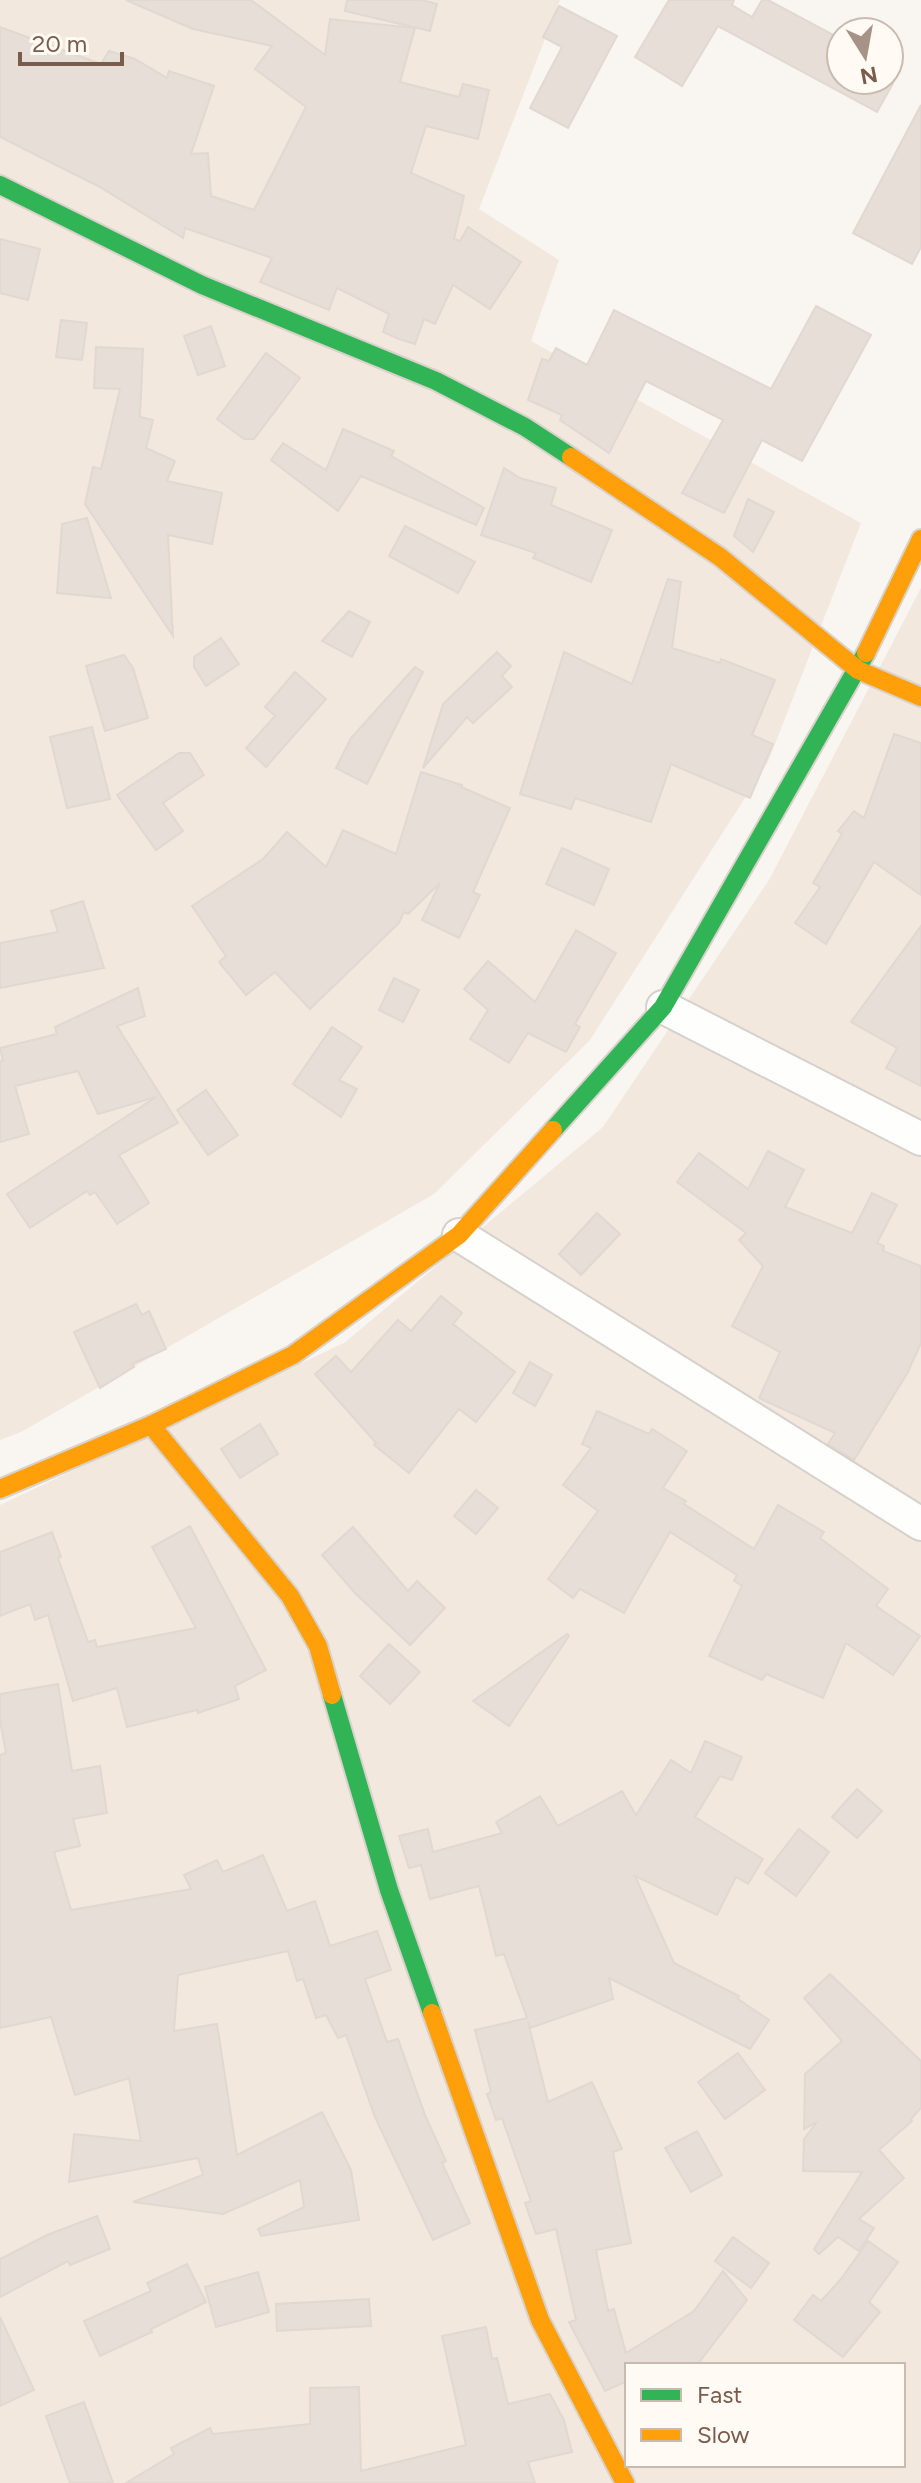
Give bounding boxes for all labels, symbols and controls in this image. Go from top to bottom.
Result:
scale bar [20,16,122,66]
north arrow [825,16,905,96]
text: 20 m [32,29,87,58]
text: N [858,60,880,90]
legend [625,2363,905,2467]
text: Fast [697,2380,742,2409]
text: Slow [697,2420,750,2449]

